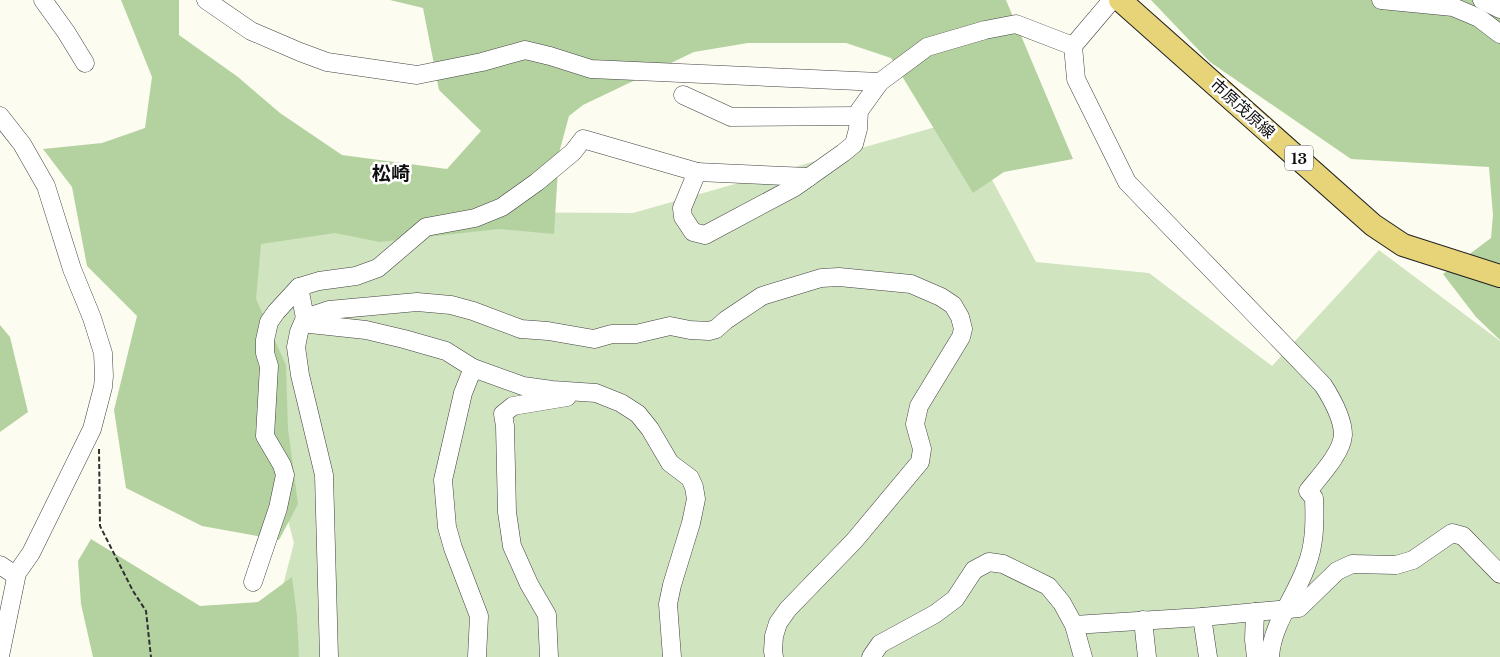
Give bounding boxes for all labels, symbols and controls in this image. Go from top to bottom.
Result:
street label: 市原茂原線 [1207,74,1279,142]
road number: 13 [1285,146,1313,170]
district label: 松崎 [372,162,410,185]

